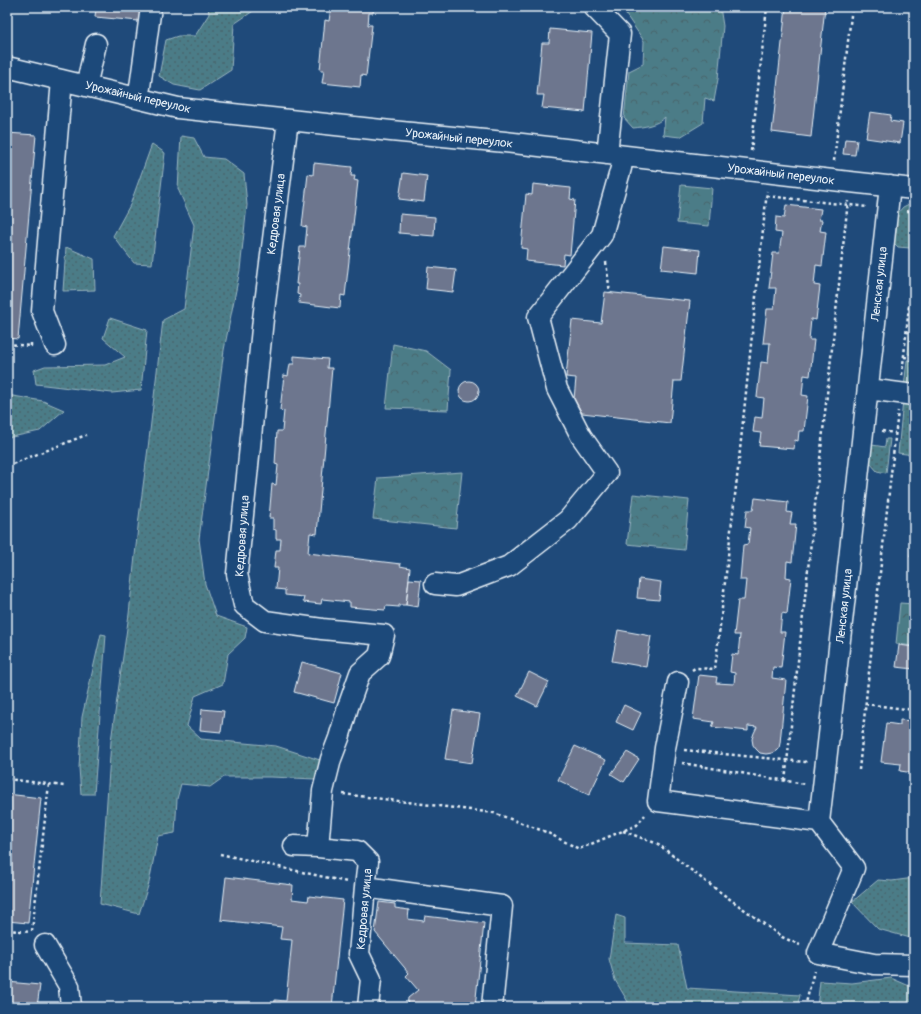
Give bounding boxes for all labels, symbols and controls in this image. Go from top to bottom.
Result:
street label: Урожайный переулок [84,78,192,117]
street label: Урожайный переулок [404,125,513,152]
street label: Урожайный переулок [726,160,835,189]
street label: Кедровая улица [264,172,289,256]
street label: Ленская улица [868,246,891,323]
street label: Кедровая улица [232,494,253,577]
street label: Ленская улица [833,568,856,645]
street label: Кедровая улица [353,867,376,950]

